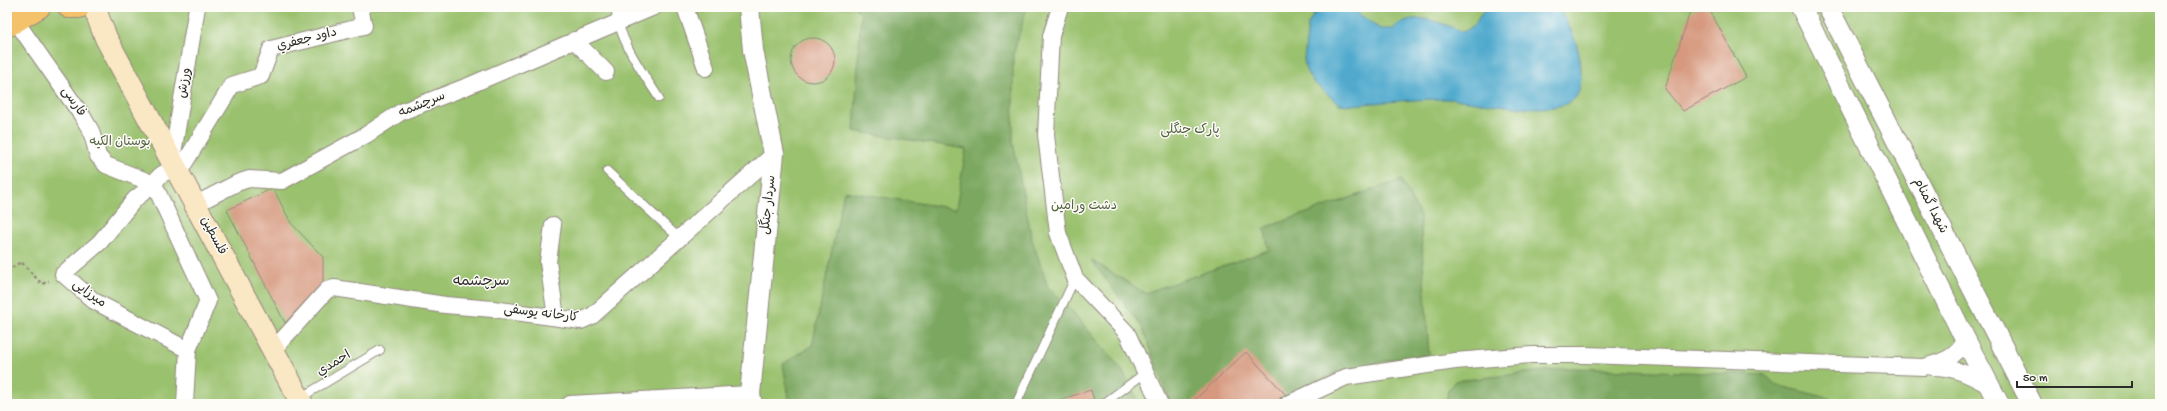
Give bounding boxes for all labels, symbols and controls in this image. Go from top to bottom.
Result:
street label: داود جعفري [275,25,339,55]
street label: ورزش [175,67,195,99]
street label: فارسی [58,84,88,120]
street label: سرچشمه [396,89,448,121]
park label: پارک جنگلی [1161,121,1220,138]
park label: بوستان الکیه [90,135,150,150]
street label: سردار جنگل [756,174,780,236]
street label: شهدا گمنام [1909,175,1952,237]
park label: دشت ورامین [1051,199,1117,214]
street label: فلسطین [197,214,229,258]
district label: سرچشمه [452,273,510,291]
street label: میرزایی [69,277,109,311]
street label: کارخانه یوسفی [503,302,580,326]
street label: احمدي [314,348,354,380]
scale bar [2017,363,2132,389]
text: 50 m [2023,372,2048,386]

